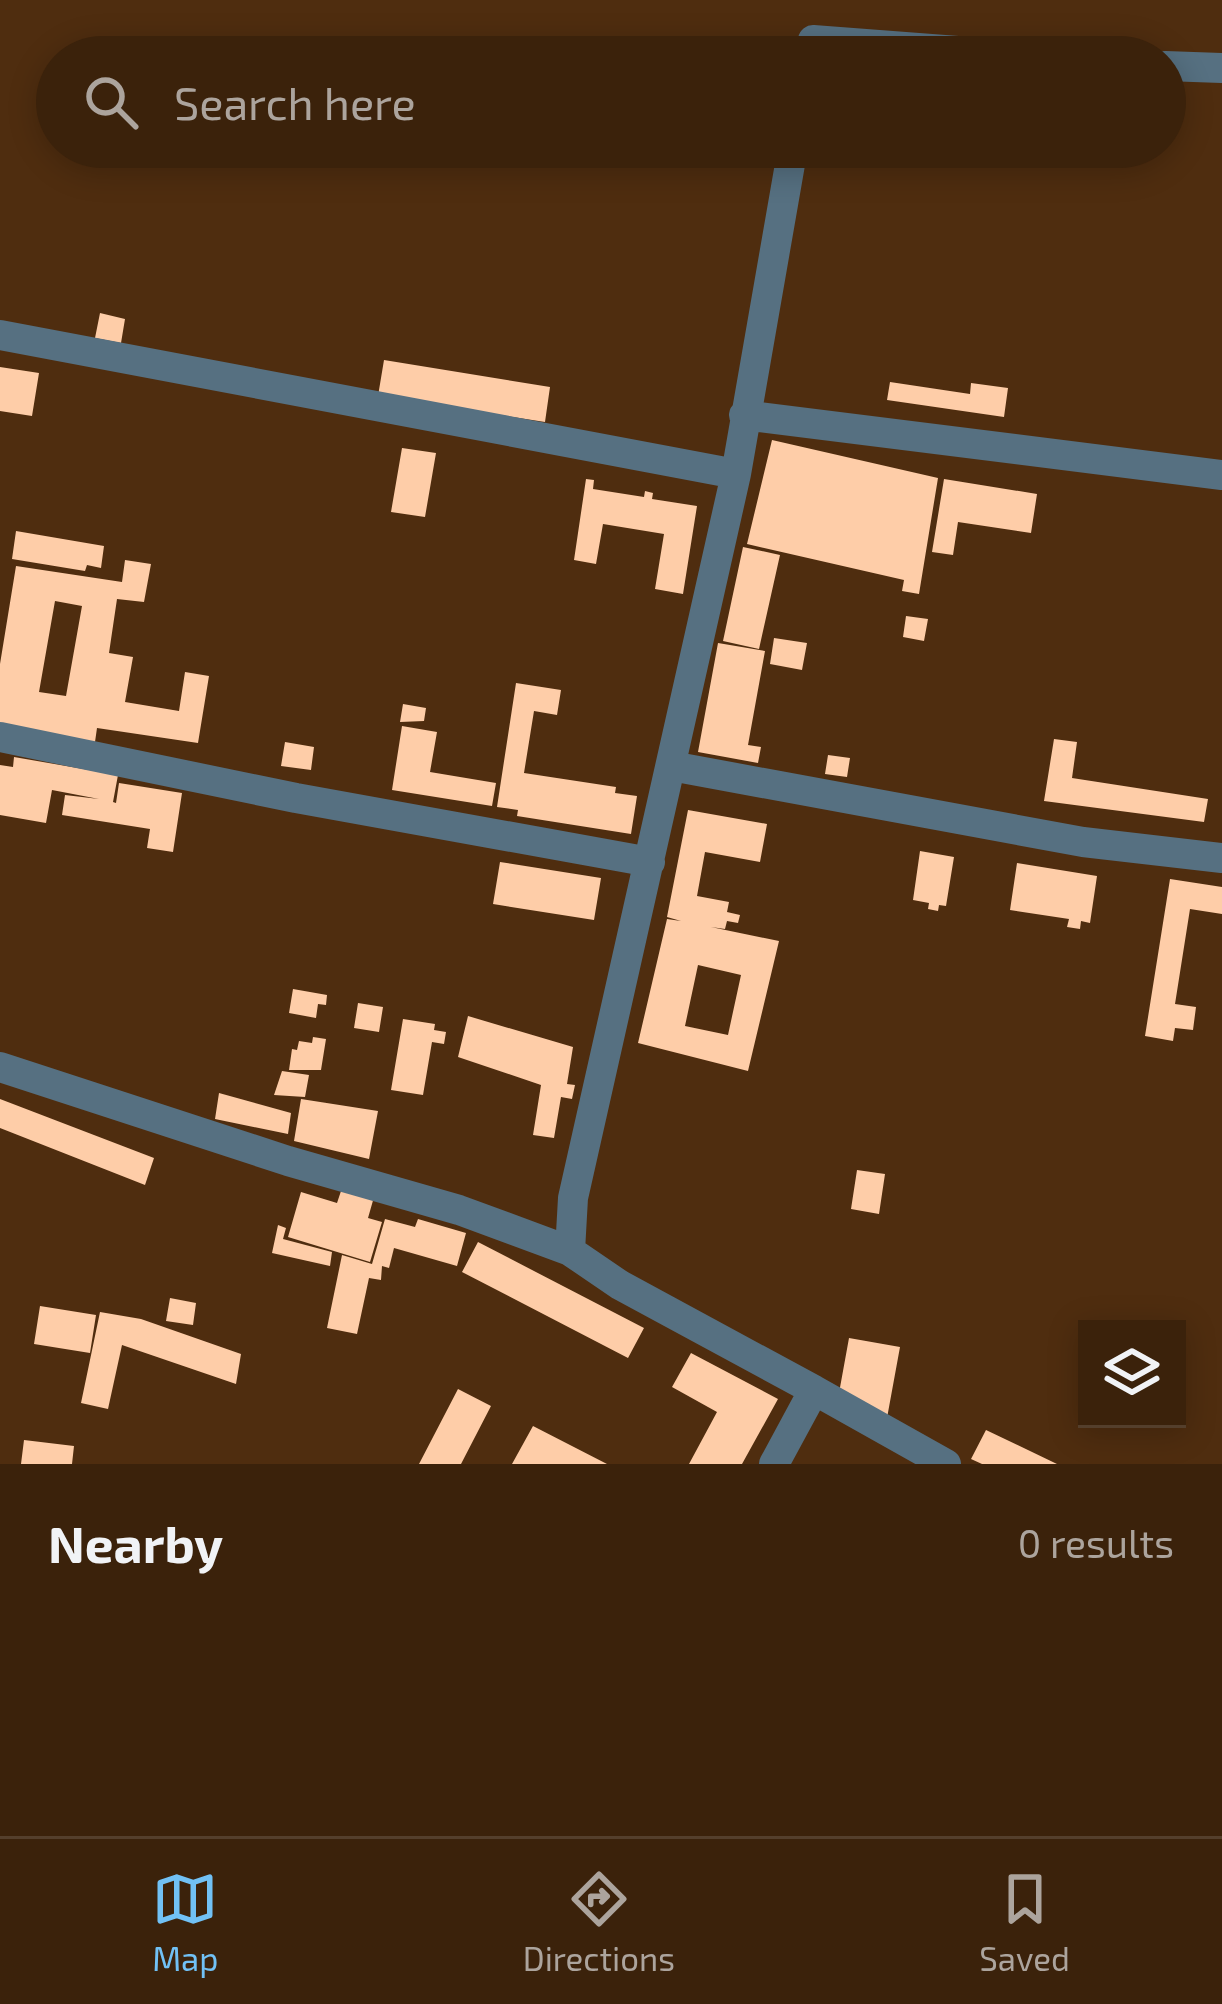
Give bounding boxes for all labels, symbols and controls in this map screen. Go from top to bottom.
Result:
search box [36,36,1186,168]
icon: search [78,69,144,135]
text: Search here [174,75,416,129]
map controls [1078,1320,1186,1428]
button: layers [1078,1320,1186,1428]
text: Nearby [48,1512,223,1573]
text: 0 results [1018,1519,1174,1566]
tab: Map [152,1866,218,1978]
tab: Directions [523,1866,675,1978]
tab: Saved [979,1866,1070,1978]

